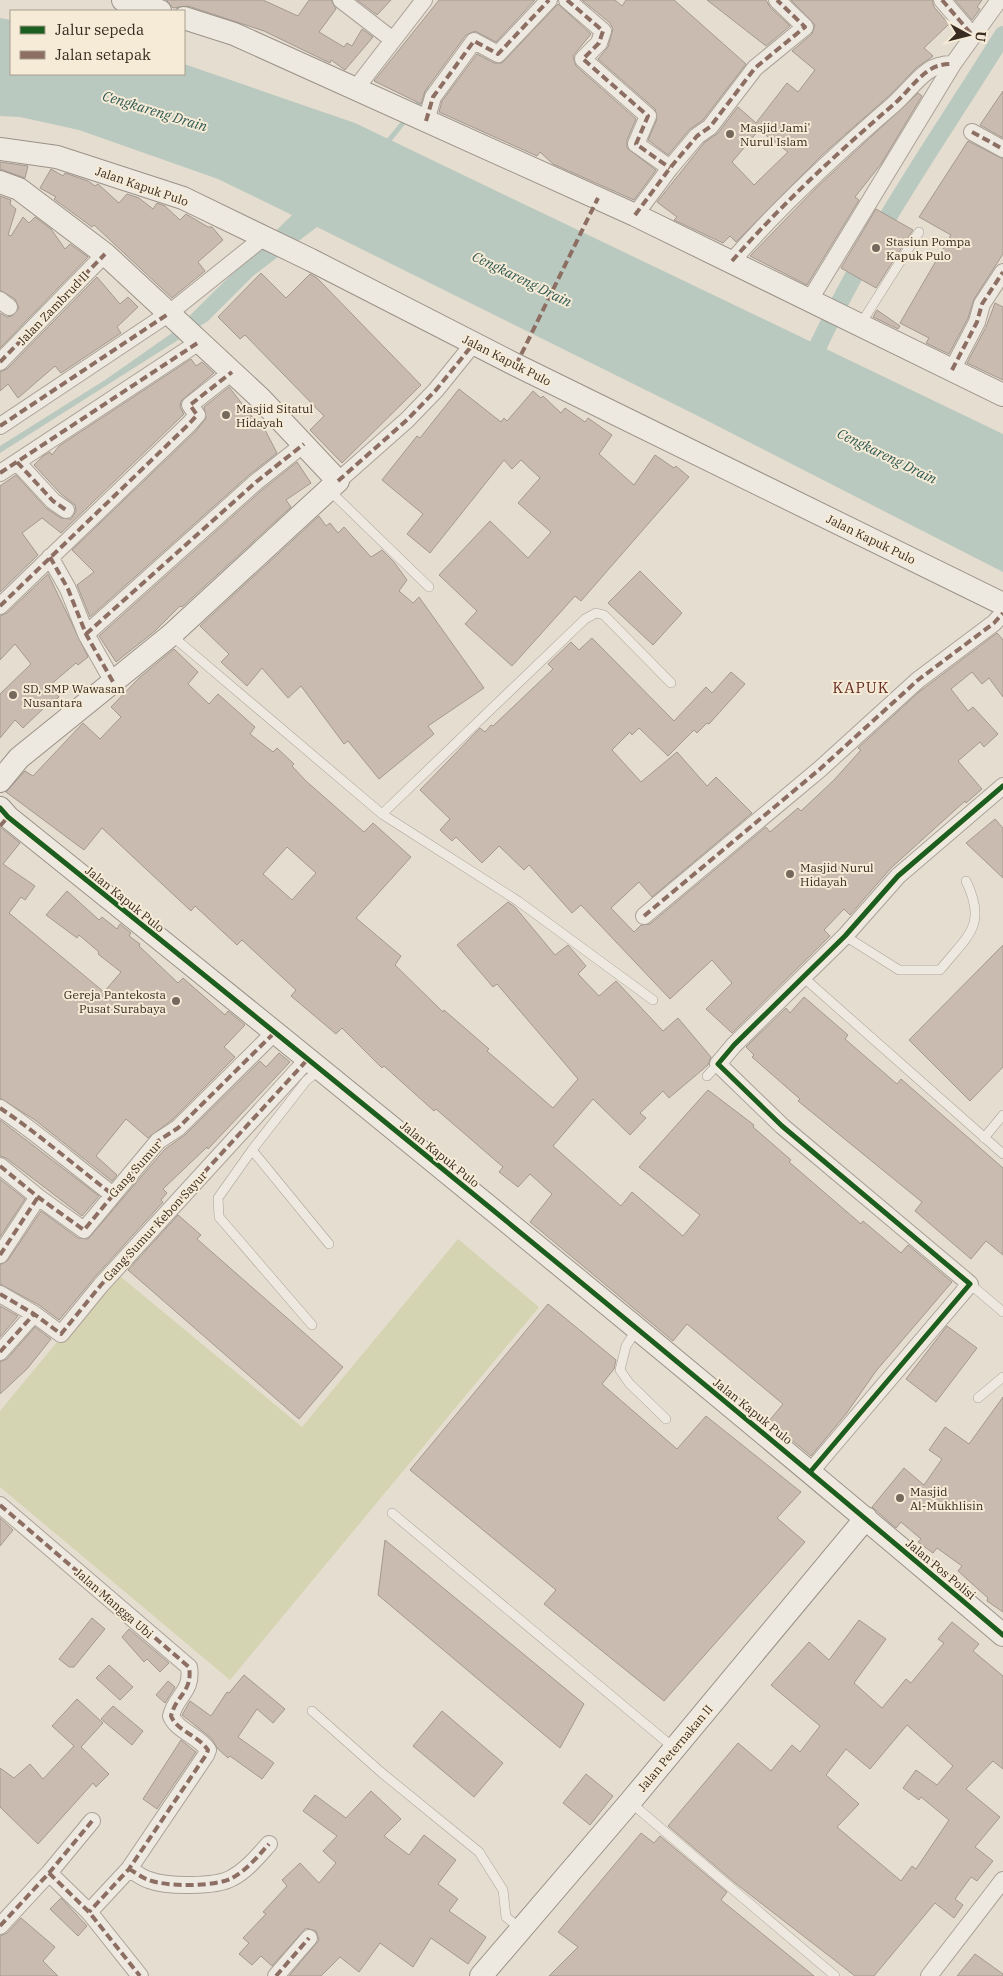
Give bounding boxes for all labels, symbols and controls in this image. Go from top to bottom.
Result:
legend [10,10,185,75]
north arrow [943,10,993,60]
text: Jalur sepeda [55,20,144,39]
text: U [971,30,990,43]
text: Jalan setapak [55,45,151,64]
water label: Cengkareng Drain [100,87,210,135]
place label: Masjid Jami' Nurul Islam [740,120,810,149]
marker: Masjid Jami' Nurul Islam [724,128,736,140]
street label: Jalan Kapuk Pulo [94,163,191,209]
place label: Stasiun Pompa Kapuk Pulo [886,234,971,263]
marker: Stasiun Pompa Kapuk Pulo [870,242,882,254]
water label: Cengkareng Drain [469,247,575,311]
street label: Jalan Zambrud II [14,268,92,348]
street label: Jalan Kapuk Pulo [460,331,554,389]
place label: Masjid Sitatul Hidayah [236,401,314,430]
marker: Masjid Sitatul Hidayah [220,409,232,421]
water label: Cengkareng Drain [834,424,940,488]
street label: Jalan Kapuk Pulo [824,511,918,567]
district label: KAPUK [833,678,889,697]
place label: SD, SMP Wawasan Nusantara [23,681,125,710]
marker: SD, SMP Wawasan Nusantara [7,689,19,701]
place label: Masjid Nurul Hidayah [800,860,874,889]
street label: Jalan Kapuk Pulo [82,863,168,936]
marker: Masjid Nurul Hidayah [784,868,796,880]
place label: Gereja Pantekosta Pusat Surabaya [64,987,166,1016]
marker: Gereja Pantekosta Pusat Surabaya [170,995,182,1007]
street label: Jalan Kapuk Pulo [397,1118,483,1191]
street label: Gang Sumur [106,1137,165,1200]
street label: Gang Sumur Kebon Sayur [100,1167,211,1284]
street label: Jalan Kapuk Pulo [710,1375,796,1448]
place label: Masjid Al-Mukhlisin [910,1484,984,1513]
marker: Masjid Al-Mukhlisin [894,1492,906,1504]
street label: Jalan Pos Polisi [903,1536,979,1603]
street label: Jalan Mangga Ubi [72,1565,157,1641]
street label: Jalan Peternakan II [634,1702,716,1794]

